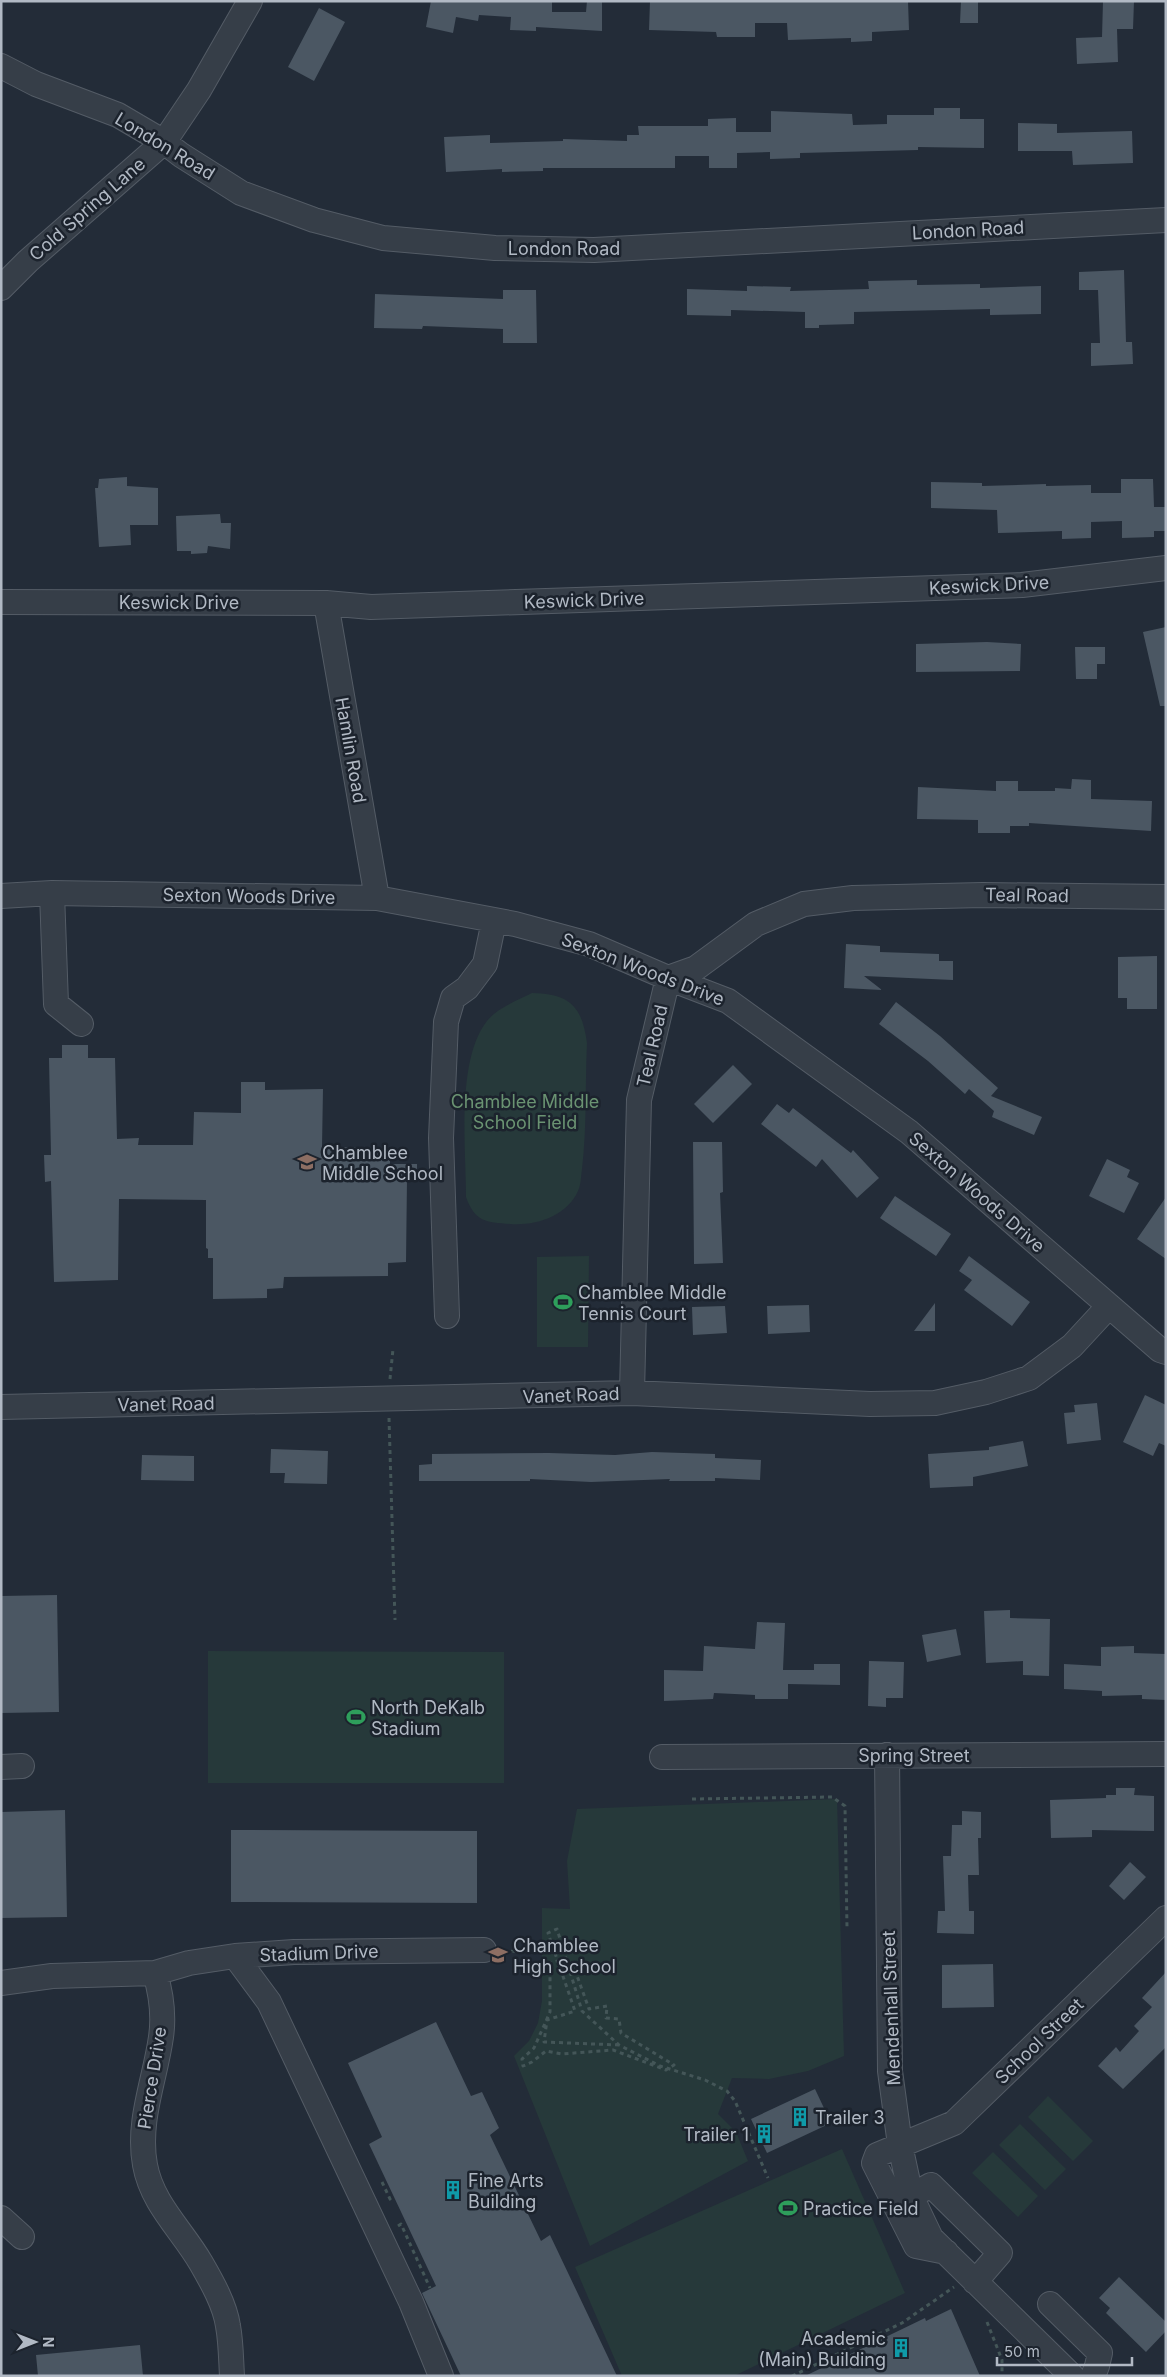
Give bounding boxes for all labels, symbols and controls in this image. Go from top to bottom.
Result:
street label: London Road [111,108,219,184]
street label: Cold Spring Lane [25,153,149,265]
street label: London Road [911,217,1025,243]
street label: London Road [508,238,620,259]
street label: Keswick Drive [928,571,1050,599]
street label: Keswick Drive [523,587,645,613]
street label: Keswick Drive [119,592,239,613]
street label: Hamlin Road [331,695,371,805]
street label: Sexton Woods Drive [162,884,336,908]
street label: Teal Road [985,884,1069,906]
street label: Sexton Woods Drive [559,928,727,1010]
street label: Teal Road [632,1003,672,1089]
park label: Chamblee Middle School Field [451,1091,599,1133]
street label: Sexton Woods Drive [905,1127,1049,1257]
place label: Chamblee Middle School [322,1142,443,1184]
school or university icon: Chamblee Middle School [296,1151,318,1173]
place label: Chamblee Middle Tennis Court [578,1282,727,1324]
sports icon: Chamblee Middle Tennis Court [552,1291,574,1313]
street label: Vanet Road [522,1383,620,1407]
street label: Vanet Road [117,1393,215,1415]
place label: North DeKalb Stadium [371,1697,485,1739]
sports icon: North DeKalb Stadium [345,1706,367,1728]
street label: Spring Street [858,1745,970,1766]
street label: Mendenhall Street [878,1930,904,2086]
place label: Chamblee High School [513,1935,616,1977]
street label: Stadium Drive [259,1940,379,1966]
school or university icon: Chamblee High School [487,1944,509,1966]
street label: School Street [991,1994,1087,2088]
street label: Pierce Drive [134,2025,170,2131]
building icon: Trailer 3 [789,2106,811,2128]
place label: Trailer 3 [815,2107,885,2128]
building icon: Trailer 1 [753,2123,775,2145]
place label: Trailer 1 [683,2124,749,2145]
place label: Fine Arts Building [468,2170,544,2212]
building icon: Fine Arts Building [442,2179,464,2201]
sports icon: Practice Field [777,2197,799,2219]
place label: Practice Field [803,2198,919,2219]
north arrow [10,2317,60,2367]
place label: Academic (Main) Building [758,2328,886,2370]
scale bar [997,2334,1132,2366]
text: N [40,2337,57,2347]
building icon: Academic (Main) Building [890,2337,912,2359]
text: 50 m [1004,2342,1040,2361]

